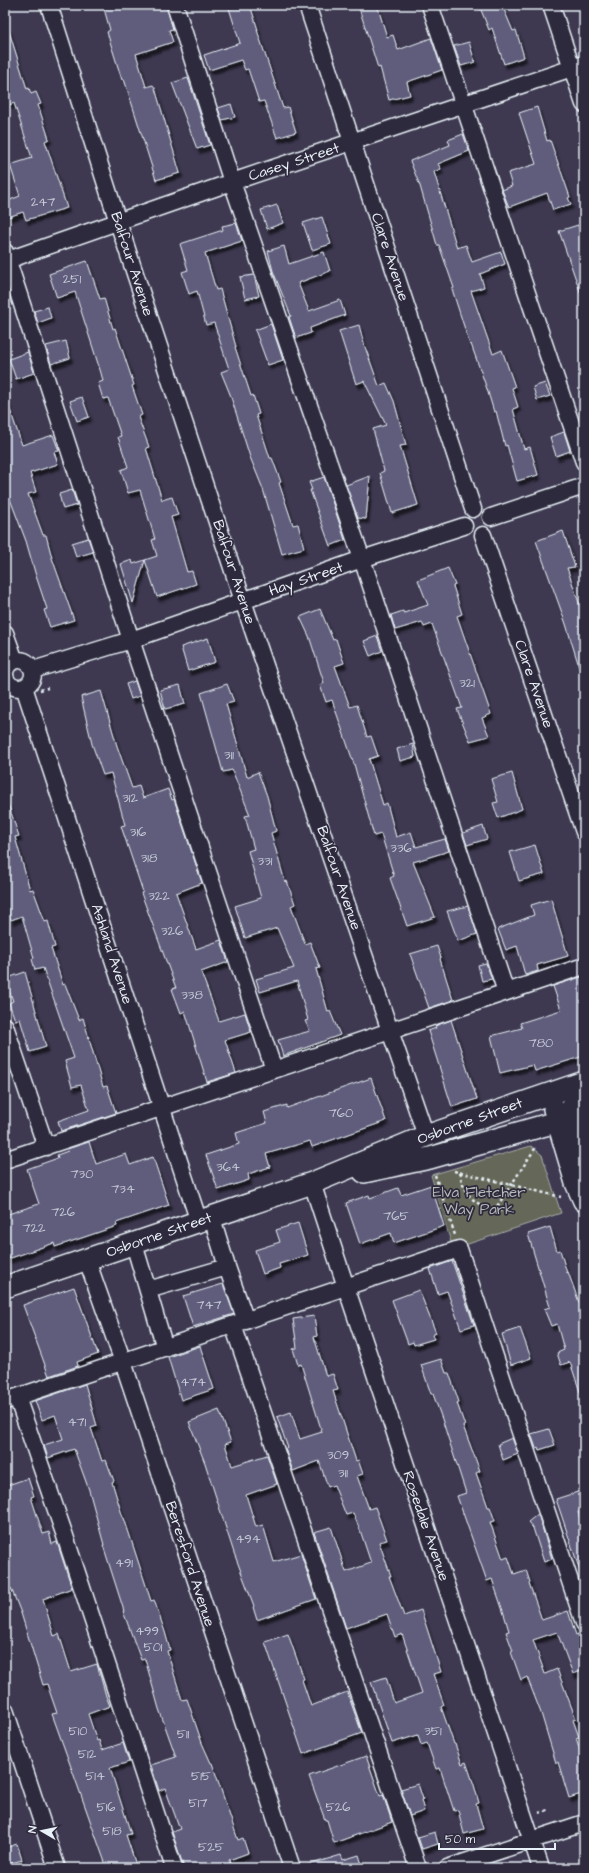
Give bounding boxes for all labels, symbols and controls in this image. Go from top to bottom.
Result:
street label: Casey Street [246,137,342,188]
house number: 247 [31,193,55,211]
street label: Balfour Avenue [105,209,159,319]
street label: Clare Avenue [366,210,414,304]
house number: 251 [63,270,81,288]
street label: Balfour Avenue [207,517,261,627]
street label: Hay Street [266,556,346,602]
street label: Clare Avenue [509,637,559,731]
house number: 321 [459,674,475,692]
house number: 311 [224,746,234,764]
house number: 312 [122,789,138,807]
house number: 316 [130,823,146,841]
street label: Balfour Avenue [311,823,367,933]
house number: 336 [390,839,412,857]
house number: 318 [141,849,158,867]
house number: 331 [258,852,273,870]
house number: 322 [148,887,170,905]
street label: Ashland Avenue [86,901,138,1007]
house number: 326 [161,922,183,940]
house number: 338 [181,986,203,1004]
house number: 780 [529,1034,553,1052]
street label: Osborne Street [414,1092,526,1150]
house number: 760 [329,1104,353,1122]
house number: 364 [216,1158,240,1176]
house number: 730 [71,1165,93,1183]
house number: 734 [111,1180,135,1198]
park label: Elva Fletcher Way Park [433,1182,525,1221]
house number: 726 [51,1203,75,1221]
street label: Osborne Street [103,1207,215,1263]
house number: 765 [383,1207,409,1225]
house number: 722 [23,1219,46,1237]
house number: 747 [197,1296,221,1314]
house number: 474 [180,1373,206,1391]
house number: 471 [68,1413,87,1431]
house number: 309 [327,1446,349,1464]
house number: 311 [338,1464,348,1482]
street label: Rosedale Avenue [397,1468,455,1584]
street label: Beresford Avenue [160,1499,220,1629]
house number: 494 [235,1530,261,1548]
house number: 491 [115,1554,133,1572]
house number: 499 [135,1622,159,1640]
house number: 501 [143,1638,163,1656]
house number: 510 [68,1722,88,1740]
house number: 351 [424,1722,442,1740]
house number: 511 [177,1725,190,1743]
house number: 512 [78,1745,97,1763]
house number: 514 [85,1767,105,1785]
house number: 515 [191,1767,211,1785]
house number: 517 [189,1794,207,1812]
house number: 516 [96,1798,116,1816]
house number: 526 [326,1798,350,1816]
north arrow [22,1811,62,1851]
house number: 518 [102,1822,122,1840]
text: N [25,1825,41,1834]
scale bar [439,1825,555,1851]
text: 50 m [445,1831,476,1848]
house number: 525 [198,1838,224,1856]

